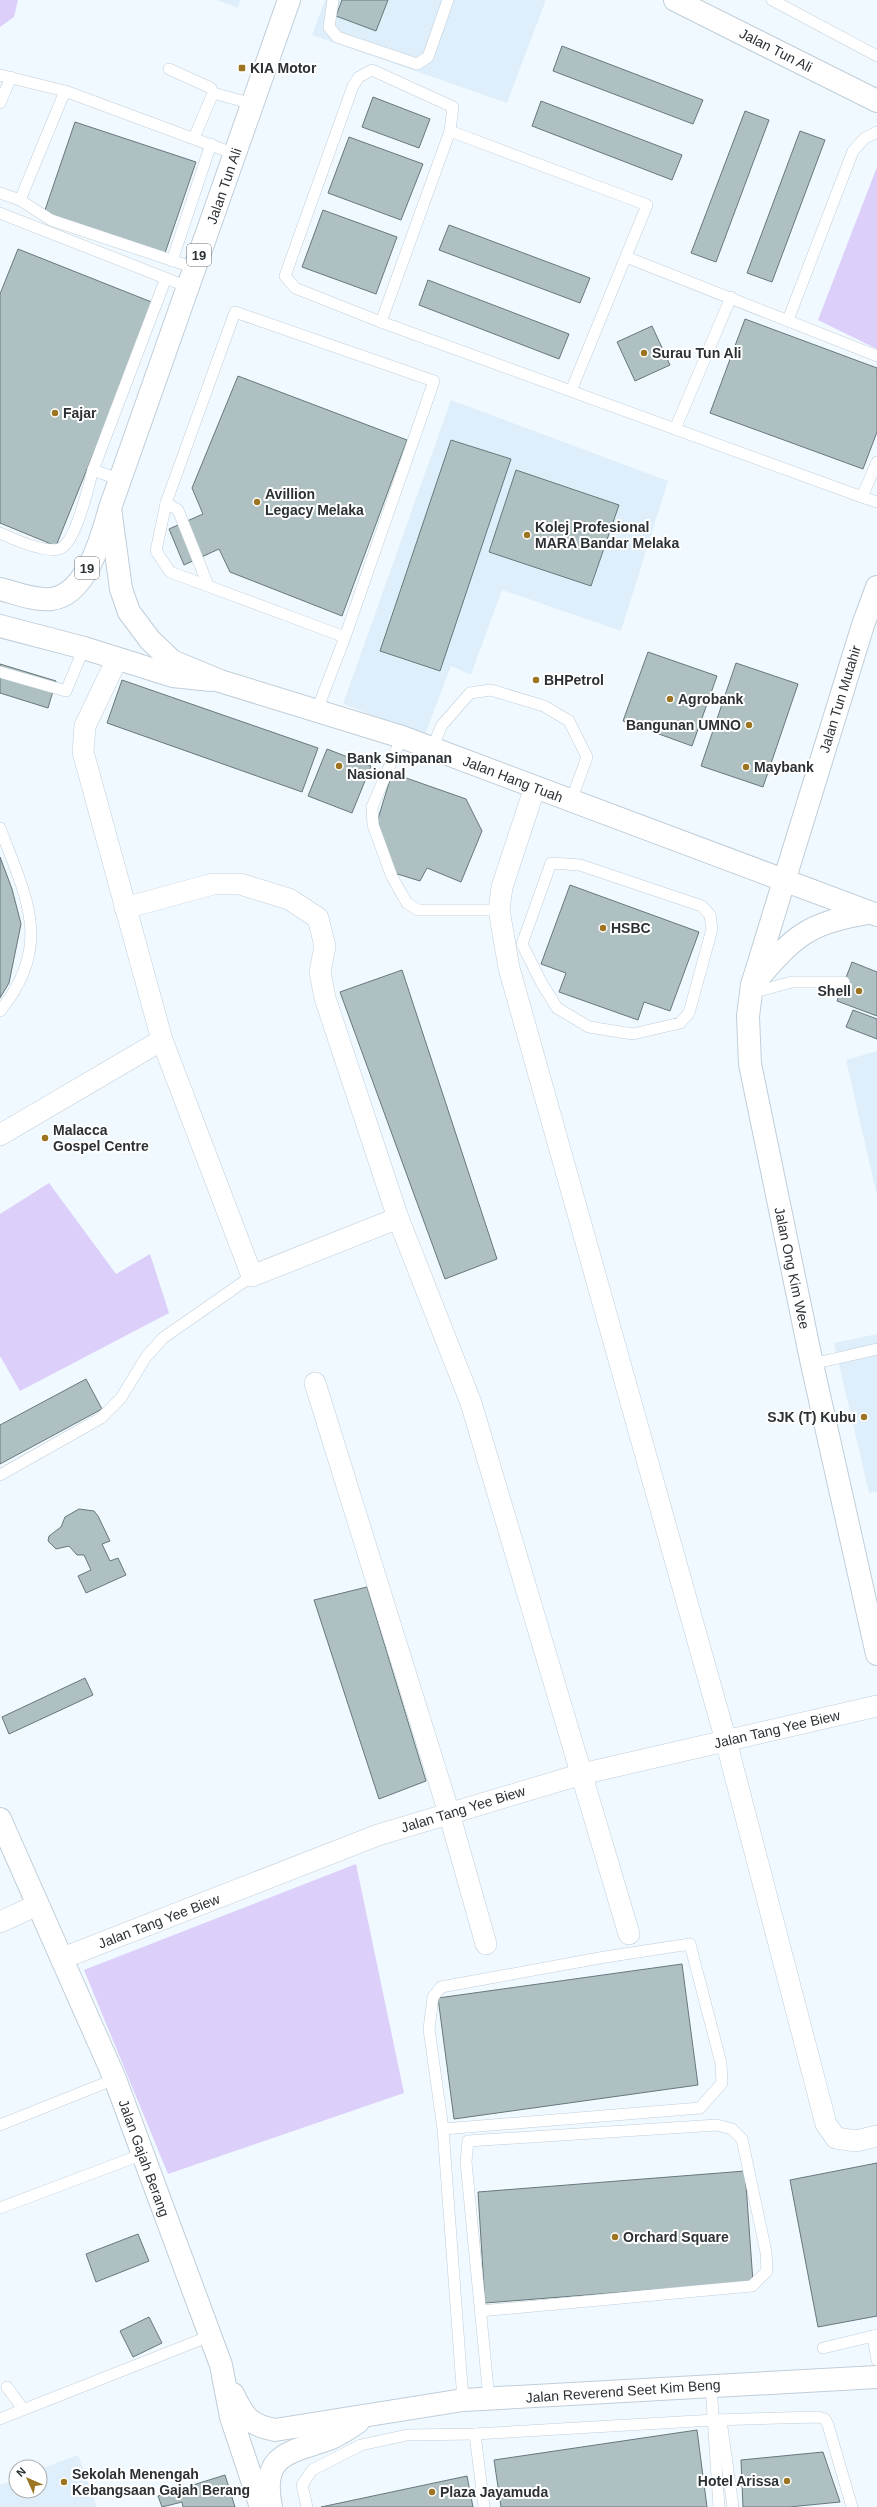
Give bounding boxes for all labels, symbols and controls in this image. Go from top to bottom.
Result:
street label: Jalan Tun Ali [737,25,815,75]
place label: KIA Motor [250,60,317,76]
marker: KIA Motor [237,63,247,73]
street label: Jalan Tun Ali [204,146,244,226]
road number: 19 [187,244,211,266]
place label: Surau Tun Ali [652,345,741,361]
marker: Surau Tun Ali [639,348,649,358]
place label: Fajar [63,405,97,421]
marker: Fajar [50,408,60,418]
place label: Avillion Legacy Melaka [265,486,364,518]
marker: Avillion Legacy Melaka [252,497,262,507]
place label: Kolej Profesional MARA Bandar Melaka [535,519,679,551]
marker: Kolej Profesional MARA Bandar Melaka [522,530,532,540]
road number: 19 [75,557,99,579]
street label: Jalan Tun Mutahir [816,643,864,755]
place label: BHPetrol [544,672,604,688]
marker: BHPetrol [531,675,541,685]
place label: Agrobank [678,691,744,707]
marker: Agrobank [665,694,675,704]
place label: Bangunan UMNO [626,717,741,733]
marker: Bangunan UMNO [744,720,754,730]
place label: Bank Simpanan Nasional [347,750,452,782]
street label: Jalan Hang Tuah [461,753,565,805]
place label: Maybank [754,759,814,775]
marker: Bank Simpanan Nasional [334,761,344,771]
marker: Maybank [741,762,751,772]
place label: HSBC [611,920,651,936]
marker: HSBC [598,923,608,933]
place label: Shell [818,983,851,999]
marker: Shell [854,986,864,996]
place label: Malacca Gospel Centre [53,1122,149,1154]
marker: Malacca Gospel Centre [40,1133,50,1143]
street label: Jalan Ong Kim Wee [771,1206,813,1331]
place label: SJK (T) Kubu [767,1409,856,1425]
marker: SJK (T) Kubu [859,1412,869,1422]
street label: Jalan Tang Yee Biew [712,1707,842,1751]
street label: Jalan Tang Yee Biew [399,1782,528,1836]
street label: Jalan Tang Yee Biew [96,1890,223,1952]
street label: Jalan Gajah Berang [115,2097,173,2219]
place label: Orchard Square [623,2229,729,2245]
marker: Orchard Square [610,2232,620,2242]
street label: Jalan Reverend Seet Kim Beng [525,2376,721,2406]
north arrow [8,2459,48,2499]
text: N [14,2465,28,2479]
place label: Sekolah Menengah Kebangsaan Gajah Berang [72,2466,250,2498]
place label: Hotel Arissa [698,2473,779,2489]
marker: Hotel Arissa [782,2476,792,2486]
marker: Sekolah Menengah Kebangsaan Gajah Berang [59,2477,69,2487]
place label: Plaza Jayamuda [440,2484,548,2500]
marker: Plaza Jayamuda [427,2487,437,2497]

